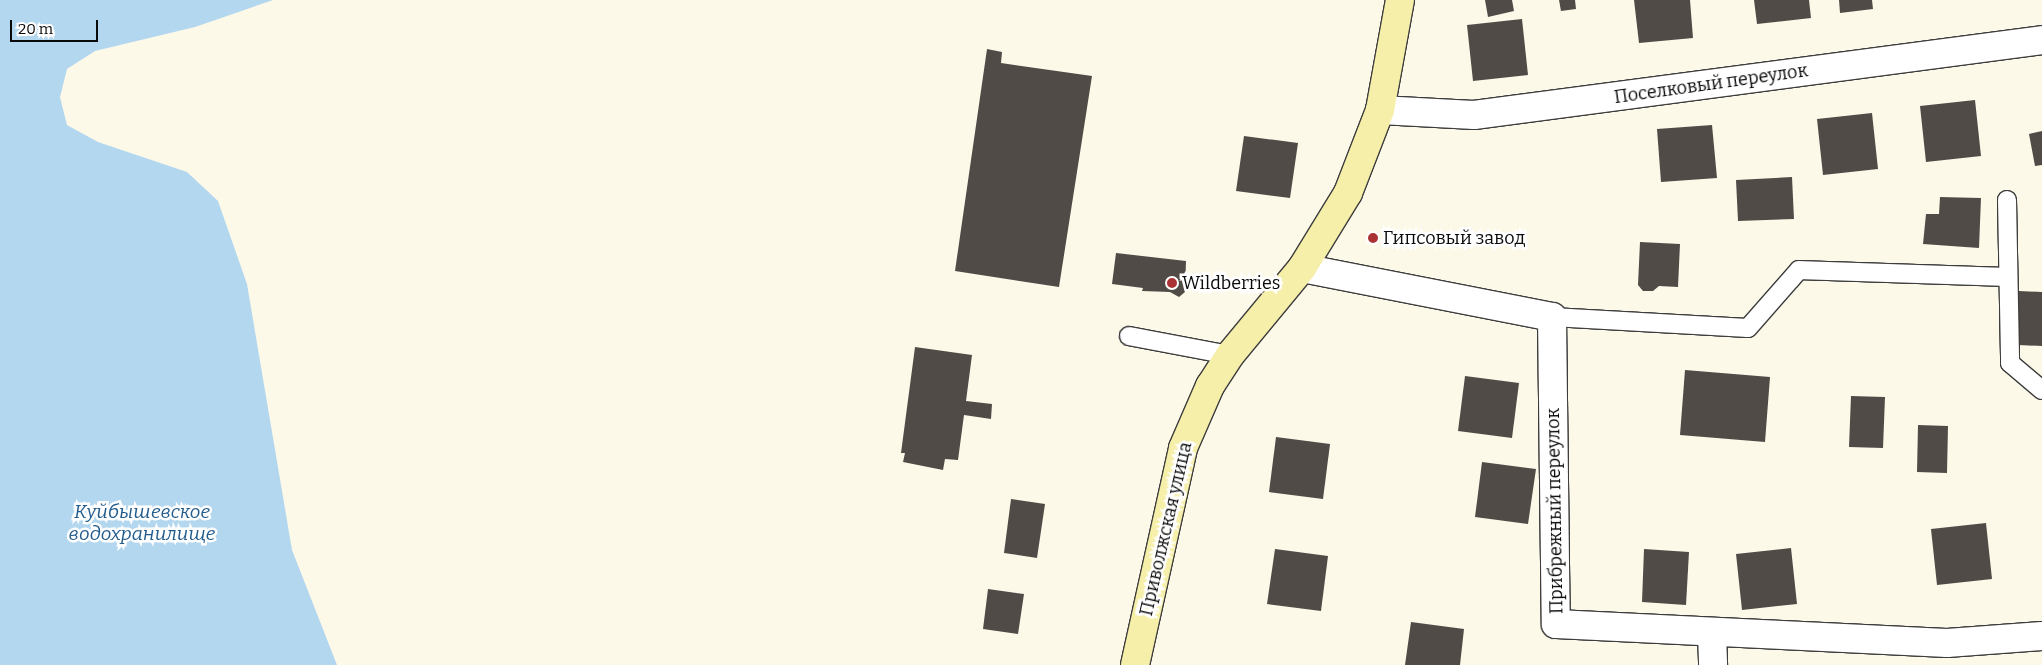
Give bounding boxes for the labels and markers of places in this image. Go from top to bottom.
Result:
place label: Гипсовый завод [1383,227,1525,249]
marker: Гипсовый завод [1367,232,1379,244]
place label: Wildberries [1182,272,1280,294]
marker: Wildberries [1166,277,1178,289]

